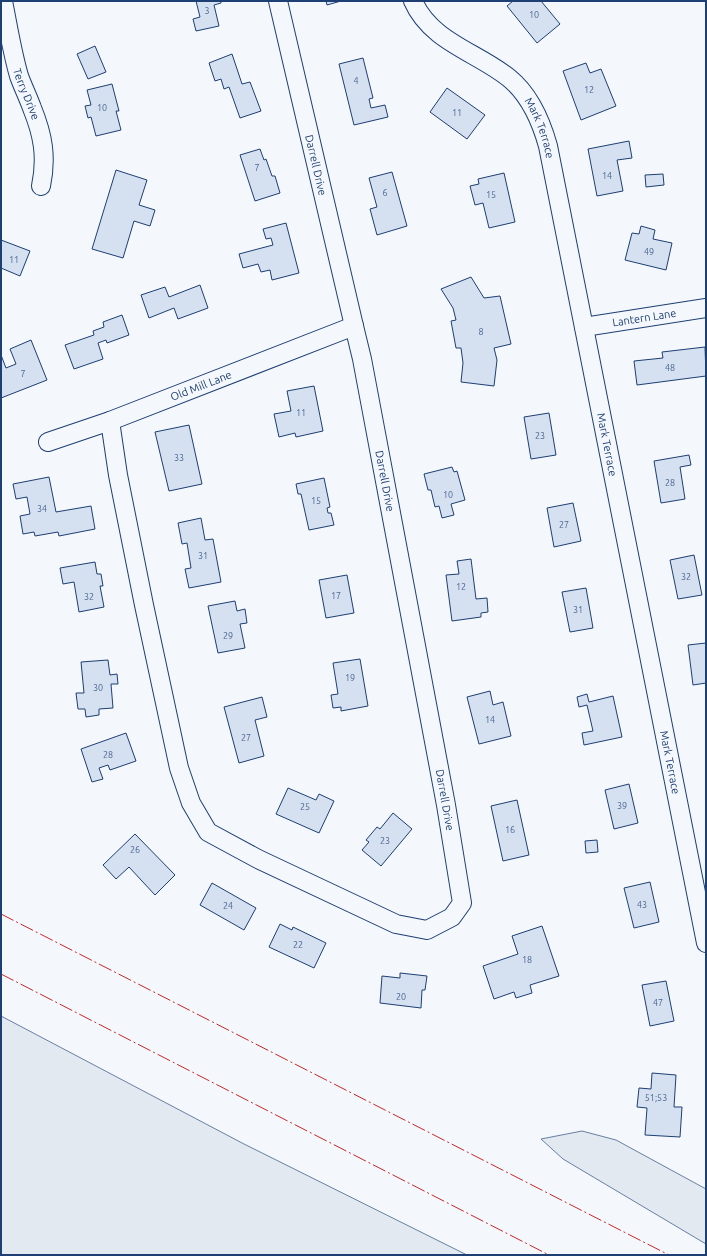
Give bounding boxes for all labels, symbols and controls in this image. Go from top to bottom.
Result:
house number: 3 [204,6,210,16]
house number: 10 [529,10,539,20]
street label: Terry Drive [11,67,42,121]
house number: 4 [353,76,359,86]
house number: 12 [584,85,594,95]
street label: Mark Terrace [523,95,556,159]
house number: 10 [97,103,107,113]
house number: 11 [452,108,462,118]
street label: Darrell Drive [303,133,329,197]
house number: 7 [254,163,260,173]
house number: 14 [602,171,612,181]
house number: 6 [382,188,388,198]
house number: 15 [486,190,496,200]
house number: 49 [644,247,654,257]
house number: 11 [9,255,19,265]
street label: Lantern Lane [611,307,677,329]
house number: 8 [478,327,484,337]
house number: 48 [665,363,675,373]
street label: Old Mill Lane [169,368,233,403]
house number: 7 [20,369,26,379]
house number: 11 [296,408,306,418]
street label: Mark Terrace [595,412,619,477]
house number: 23 [535,431,545,441]
street label: Darrell Drive [373,449,397,513]
house number: 33 [174,453,184,463]
house number: 28 [665,478,675,488]
house number: 10 [443,490,453,500]
house number: 15 [311,496,321,506]
house number: 34 [37,504,47,514]
house number: 27 [559,520,569,530]
house number: 31 [198,551,208,561]
house number: 32 [681,572,691,582]
house number: 12 [456,582,466,592]
house number: 17 [331,591,341,601]
house number: 32 [84,592,94,602]
house number: 31 [573,605,583,615]
house number: 29 [223,631,233,641]
house number: 19 [345,673,355,683]
house number: 30 [93,683,103,693]
house number: 14 [485,715,495,725]
street label: Mark Terrace [658,730,682,795]
house number: 27 [241,733,251,743]
house number: 28 [103,750,113,760]
street label: Darrell Drive [434,768,456,832]
house number: 39 [617,801,627,811]
house number: 25 [300,802,310,812]
house number: 16 [505,825,515,835]
house number: 23 [380,836,390,846]
house number: 26 [130,845,140,855]
house number: 43 [637,900,647,910]
house number: 24 [223,901,233,911]
house number: 22 [293,940,303,950]
house number: 18 [522,955,532,965]
house number: 20 [396,992,406,1002]
house number: 47 [653,998,663,1008]
house number: 51;53 [645,1093,667,1103]

